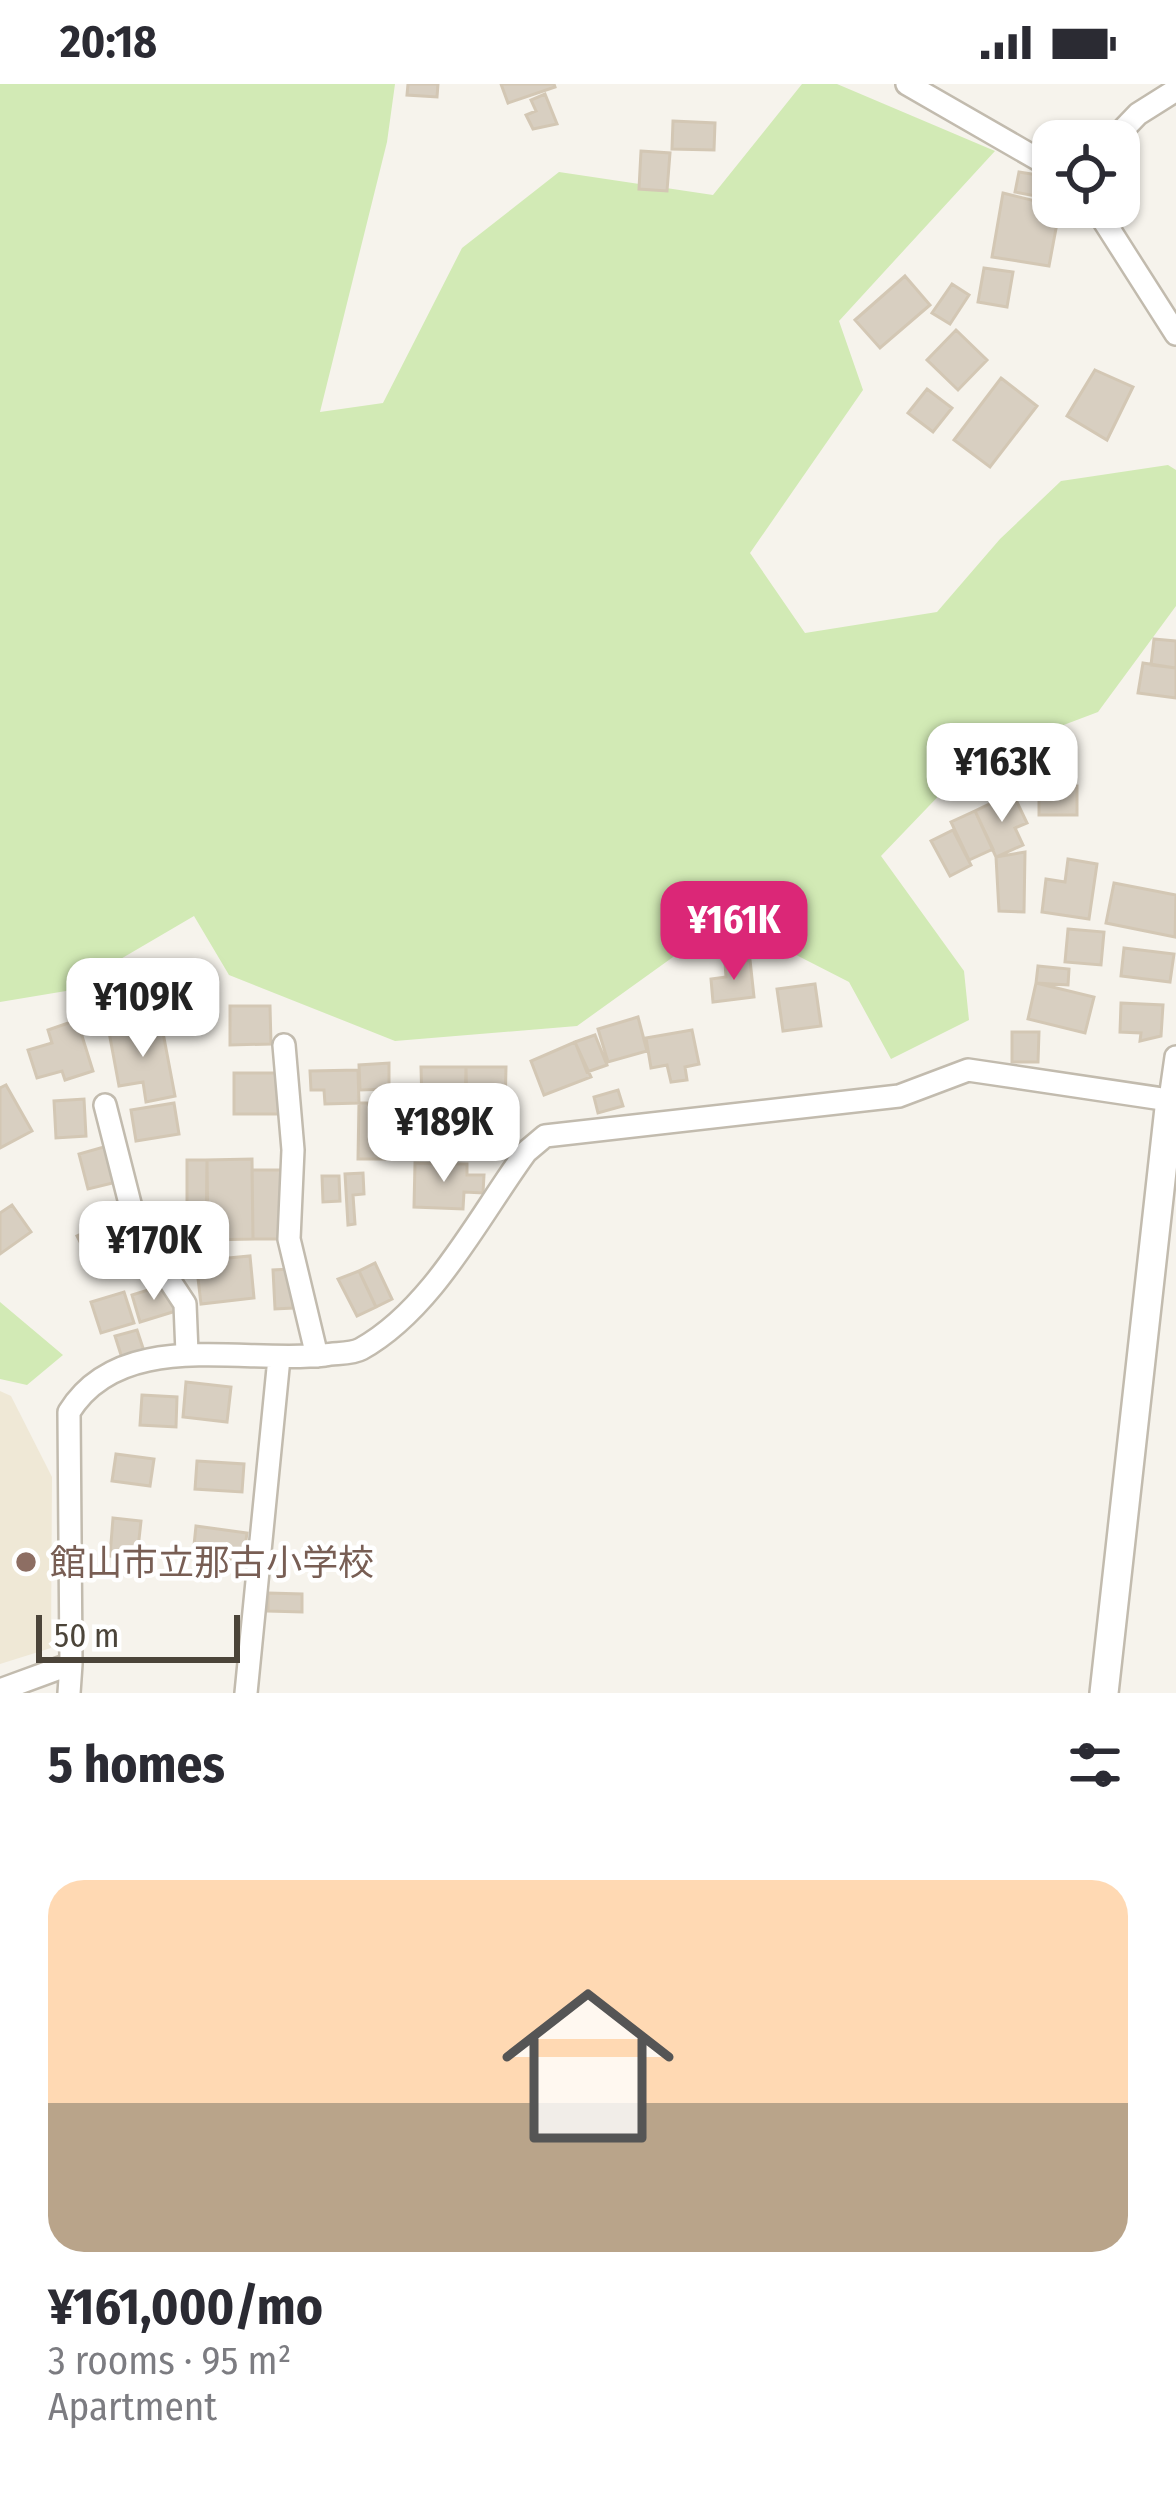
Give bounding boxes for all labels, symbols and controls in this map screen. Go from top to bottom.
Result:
text: 20:18 [60,15,157,69]
map controls [1032,120,1140,228]
button: locate [1032,120,1140,228]
pin: ¥163K [918,723,1086,825]
text: ¥163K [954,739,1050,785]
pin: ¥161K [650,881,818,983]
text: ¥161K [687,897,781,943]
pin: ¥109K [59,958,227,1060]
text: ¥109K [93,974,193,1020]
pin: ¥189K [360,1083,528,1185]
text: ¥189K [395,1099,493,1145]
pin: ¥170K [70,1201,238,1303]
text: ¥170K [106,1217,202,1263]
place label: 館山市立那古小学校 [50,1541,374,1585]
marker: 館山市立那古小学校 [13,1549,39,1575]
scale bar [36,1609,240,1662]
text: 50 m [54,1616,119,1656]
icon: filters [1062,1732,1128,1798]
text: 5 homes [48,1734,225,1796]
icon: home [480,1958,696,2174]
text: ¥161,000/mo [48,2276,323,2338]
text: 3 rooms · 95 m² [48,2338,291,2384]
text: Apartment [48,2384,217,2430]

